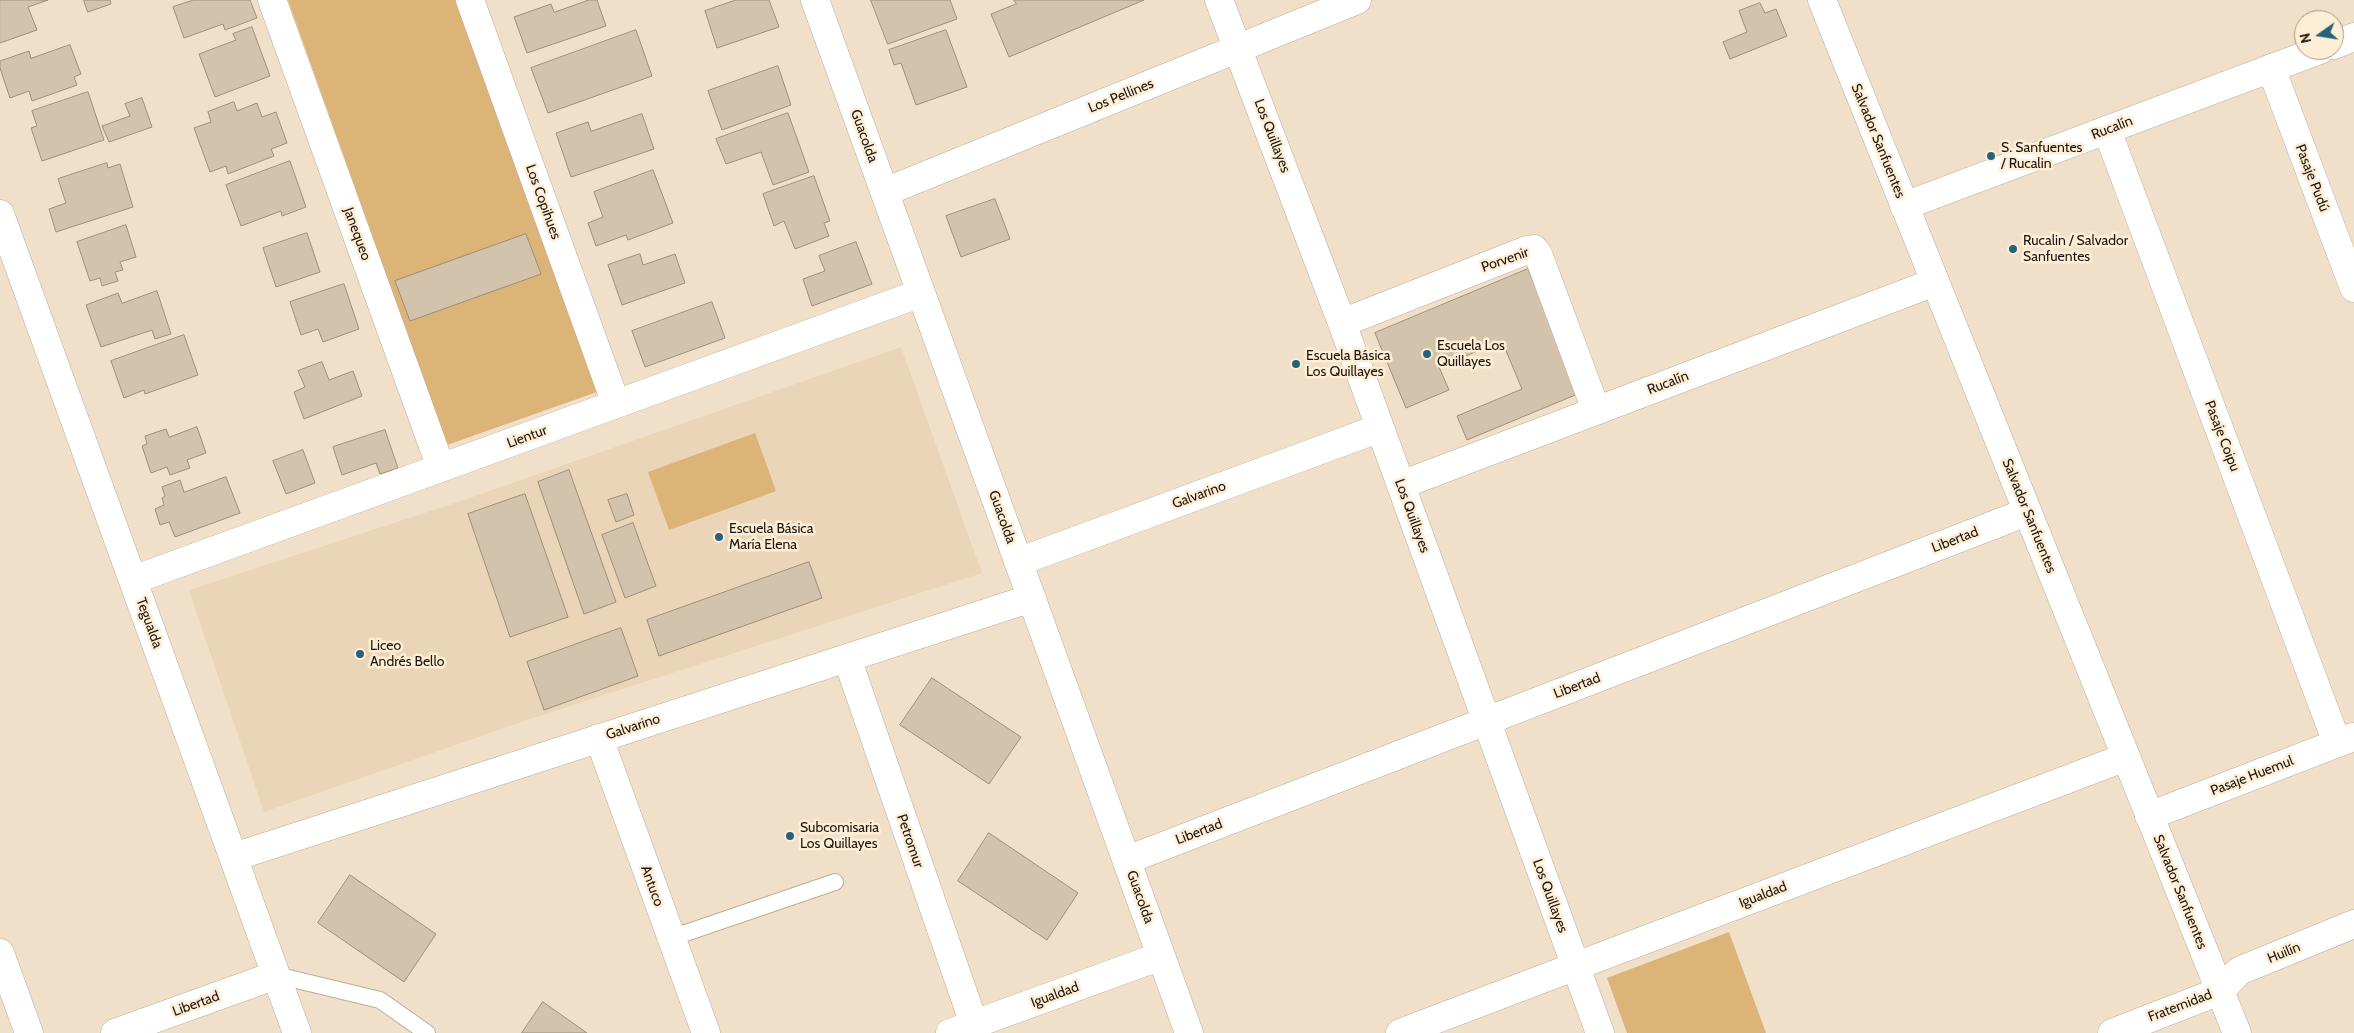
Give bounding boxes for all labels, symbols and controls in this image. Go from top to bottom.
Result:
north arrow [2294,10,2344,60]
text: N [2295,31,2315,45]
street label: Los Pellines [1086,75,1156,117]
street label: Salvador Sanfuentes [1847,81,1909,201]
street label: Los Quillayes [1250,97,1294,175]
street label: Guacolda [847,107,881,165]
street label: Rucalín [2089,112,2135,144]
place label: S. Sanfuentes / Rucalin [2001,140,2082,172]
street label: Pasaje Pudú [2291,142,2333,214]
marker: S. Sanfuentes / Rucalin [1985,150,1997,162]
street label: Los Copihues [522,162,564,242]
street label: Janequeo [340,205,374,263]
place label: Rucalin / Salvador Sanfuentes [2023,233,2128,266]
marker: Rucalin / Salvador Sanfuentes [2007,243,2019,255]
street label: Porvenir [1479,244,1531,276]
place label: Escuela Los Quillayes [1437,338,1505,371]
place label: Escuela Básica Los Quillayes [1306,348,1390,381]
marker: Escuela Los Quillayes [1421,348,1433,360]
marker: Escuela Básica Los Quillayes [1290,358,1302,370]
street label: Rucalín [1645,367,1691,399]
street label: Pasaje Coipu [2201,398,2243,474]
street label: Lientur [505,422,549,452]
street label: Salvador Sanfuentes [1998,456,2060,576]
street label: Los Quillayes [1391,477,1433,555]
street label: Galvarino [1170,478,1228,512]
street label: Guacolda [985,488,1019,546]
place label: Escuela Básica María Elena [729,521,813,554]
street label: Libertad [1929,523,1981,557]
marker: Escuela Básica María Elena [713,531,725,543]
street label: Tegualda [132,596,166,650]
place label: Liceo Andrés Bello [370,638,444,670]
marker: Liceo Andrés Bello [354,648,366,660]
street label: Libertad [1551,669,1603,703]
street label: Galvarino [604,710,662,744]
street label: Pasaje Huemul [2208,752,2296,800]
street label: Petromur [893,812,927,870]
street label: Libertad [1173,815,1225,849]
place label: Subcomisaria Los Quillayes [800,820,879,852]
marker: Subcomisaria Los Quillayes [784,830,796,842]
street label: Salvador Sanfuentes [2149,832,2211,952]
street label: Los Quillayes [1529,857,1571,935]
street label: Antuco [637,863,667,909]
street label: Guacolda [1123,868,1157,926]
street label: Igualdad [1737,878,1789,912]
street label: Huilín [2265,939,2303,967]
street label: Igualdad [1029,979,1081,1011]
street label: Fraternidad [2146,986,2214,1026]
street label: Libertad [170,988,222,1020]

